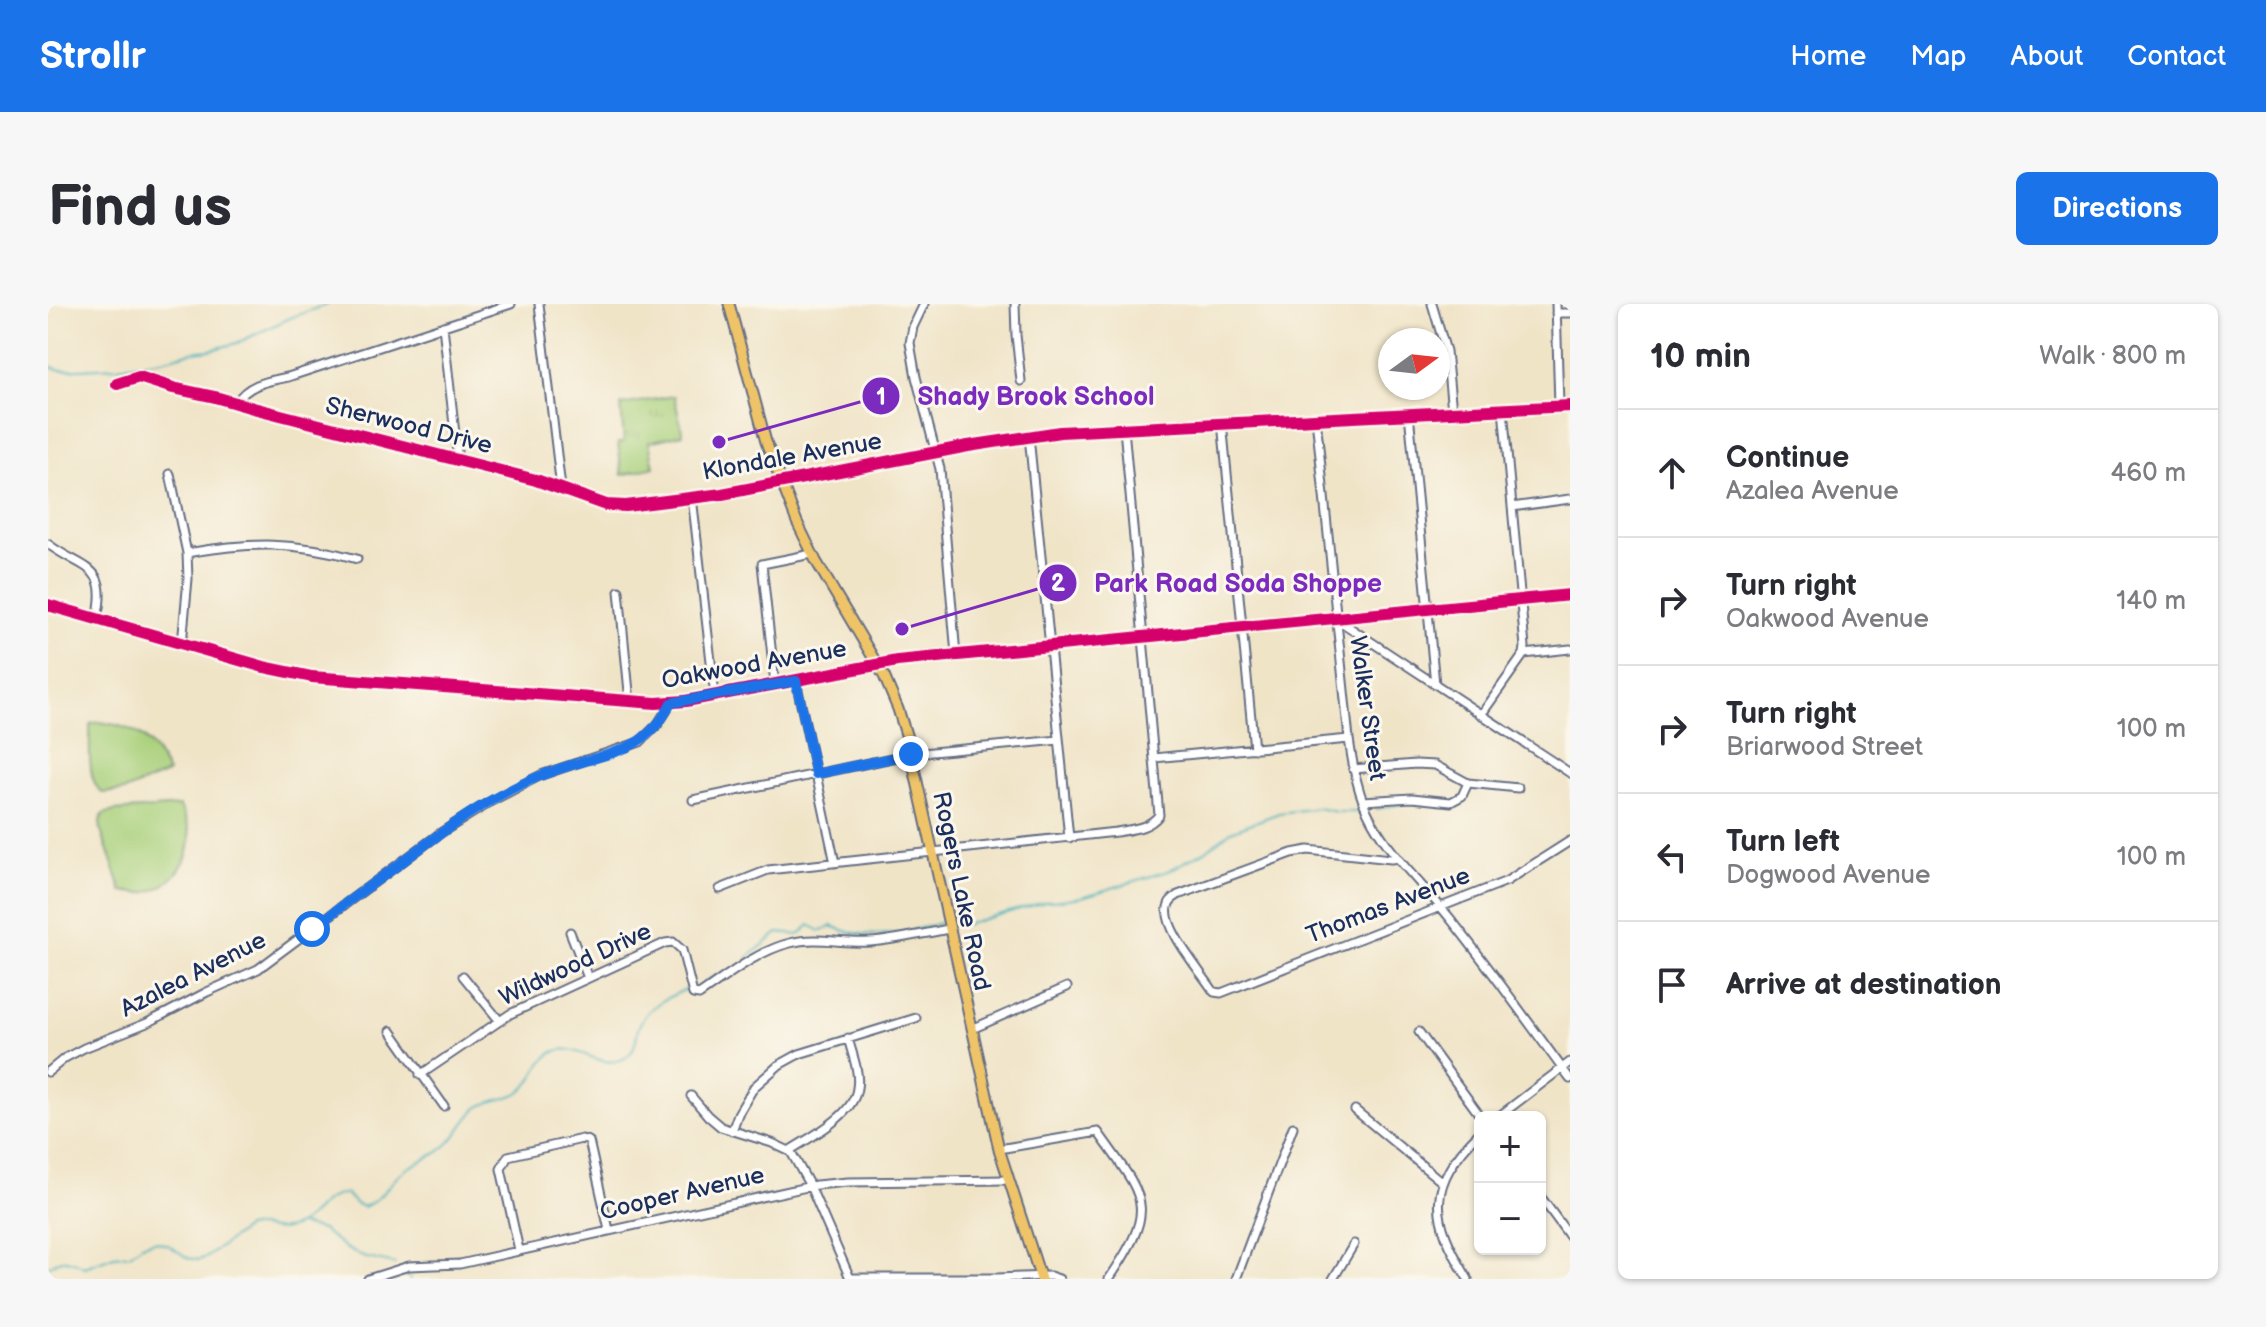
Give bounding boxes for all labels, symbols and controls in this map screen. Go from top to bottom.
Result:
text: Strollr [40,34,146,79]
text: Home [1790,40,1866,73]
text: Map [1910,40,1967,73]
text: About [2011,40,2083,73]
text: Contact [2127,40,2226,73]
button: Directions [2016,172,2218,245]
text: Find us [48,175,232,242]
north arrow [1378,328,1450,400]
text: 10 min [1650,336,1751,377]
text: Walk · 800 m [2039,341,2186,372]
callout: Shady Brook School [861,371,1171,421]
text: Shady Brook School [918,382,1154,413]
text: 1 [876,383,886,412]
street label: Sherwood Drive [323,391,495,460]
street label: Klondale Avenue [700,426,884,487]
text: Continue [1726,440,1849,476]
icon: ahead [1650,451,1694,495]
text: 460 m [2110,458,2186,489]
text: Azalea Avenue [1726,476,1899,507]
callout: Park Road Soda Shoppe [1038,558,1398,608]
text: Turn right [1726,568,1857,604]
text: 2 [1051,569,1066,598]
text: Park Road Soda Shoppe [1094,569,1382,600]
icon: right [1650,579,1694,623]
text: 140 m [2116,586,2186,617]
text: Oakwood Avenue [1726,604,1929,635]
street label: Oakwood Avenue [659,634,849,695]
street label: Walker Street [1343,634,1392,783]
text: Turn right [1726,696,1857,732]
icon: right [1650,707,1694,751]
text: 100 m [2117,714,2186,745]
text: Briarwood Street [1726,732,1923,763]
route end [893,736,929,772]
street label: Rogers Lake Road [926,789,997,993]
text: Turn left [1726,824,1840,860]
icon: left [1650,835,1694,879]
text: 100 m [2117,842,2186,873]
text: Dogwood Avenue [1726,860,1930,891]
street label: Thomas Avenue [1302,861,1474,950]
route start [294,911,330,947]
street label: Wildwood Drive [495,917,656,1012]
street label: Azalea Avenue [116,925,271,1024]
icon: arrive [1650,963,1694,1007]
text: Arrive at destination [1726,967,2002,1003]
map controls [1474,1111,1546,1255]
button: + [1474,1111,1546,1183]
street label: Cooper Avenue [597,1160,767,1227]
button: − [1474,1183,1546,1255]

